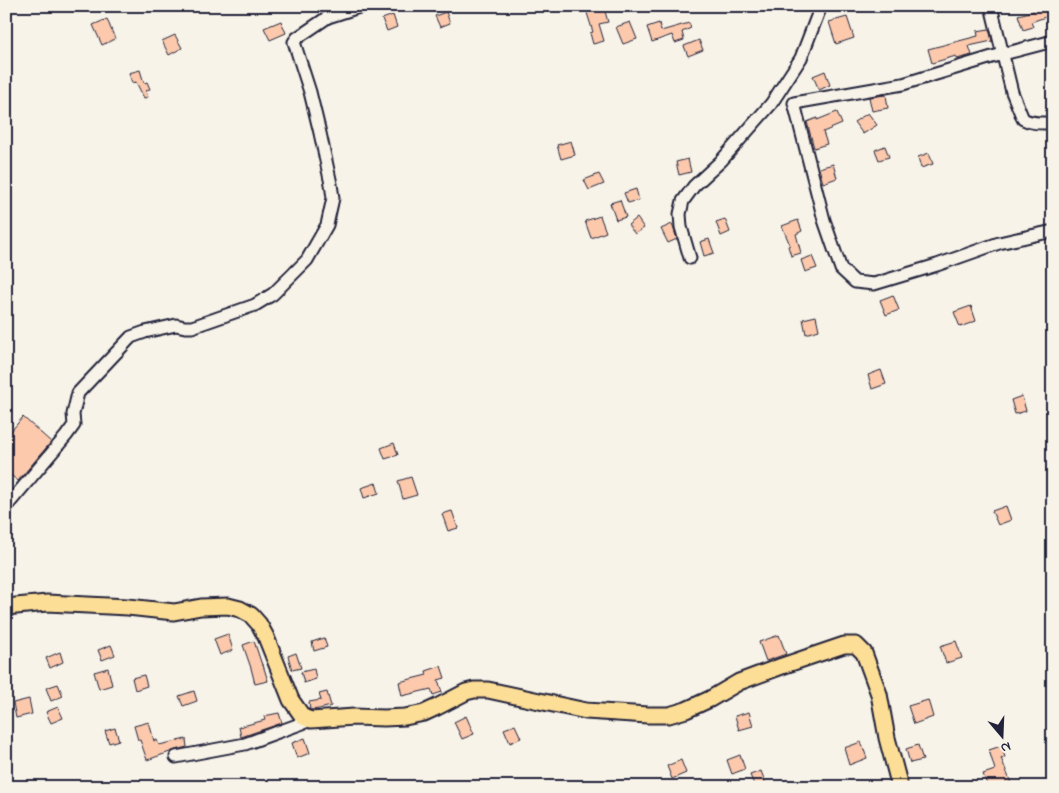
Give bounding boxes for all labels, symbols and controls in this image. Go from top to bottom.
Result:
north arrow [976,710,1026,760]
text: N [998,735,1014,758]

